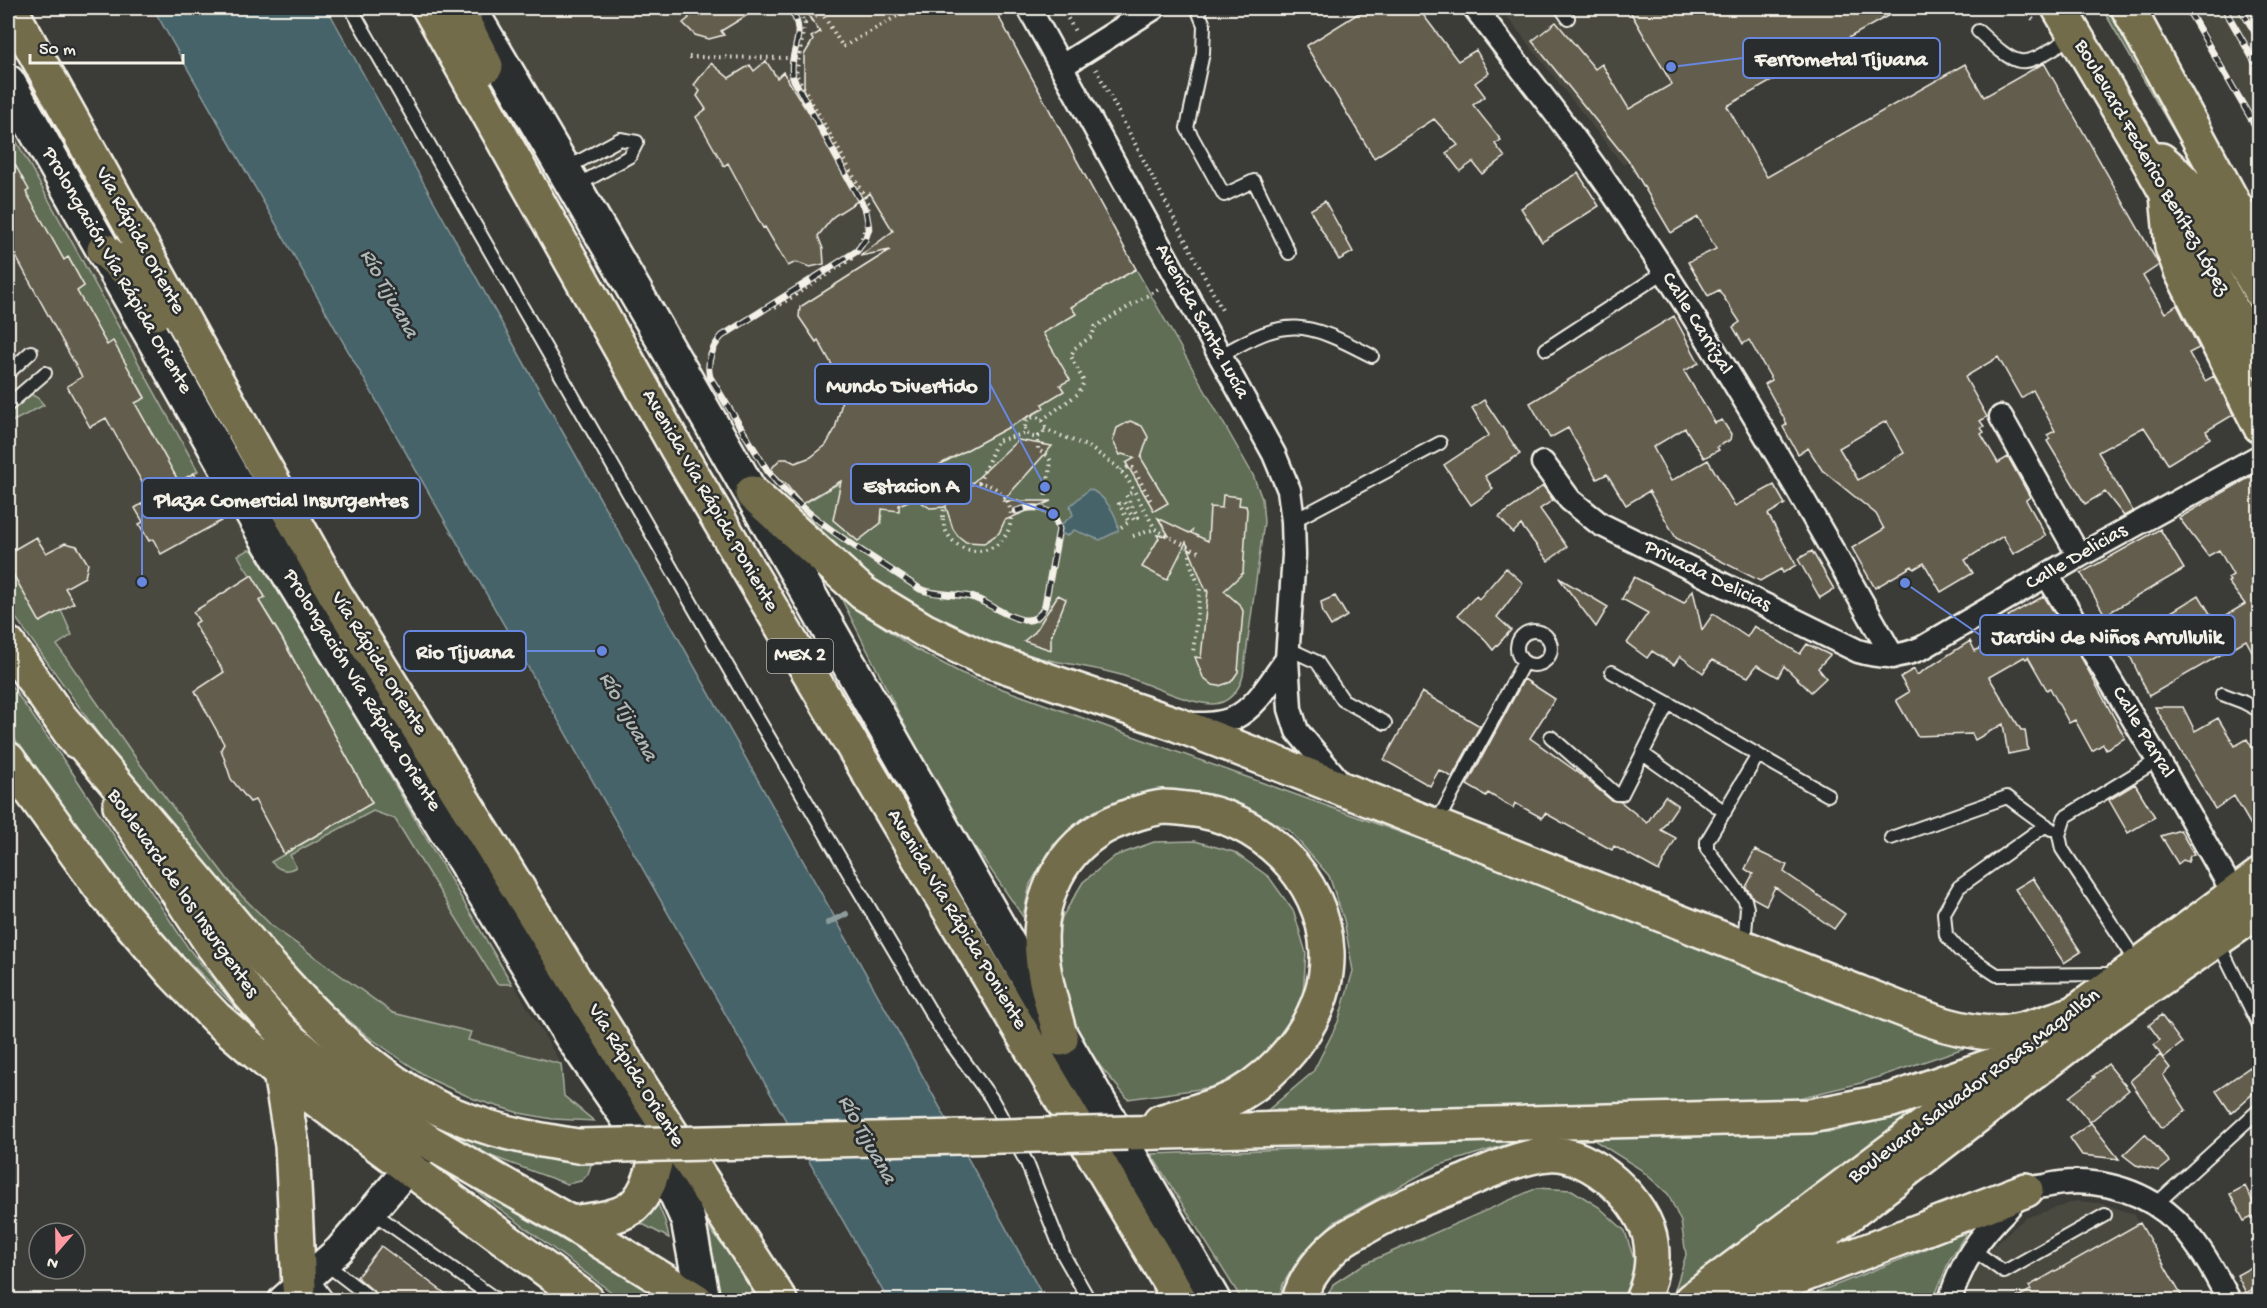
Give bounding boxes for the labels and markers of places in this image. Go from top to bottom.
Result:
callout: Ferrometal Tijuana [1743,38,1940,78]
callout: Mundo Divertido [815,364,990,404]
callout: Estacion A [851,464,971,504]
callout: Plaza Comercial Insurgentes [142,478,420,518]
callout: JardiN de Niños Arrullulik [1980,615,2235,655]
callout: Rio Tijuana [404,631,526,671]

